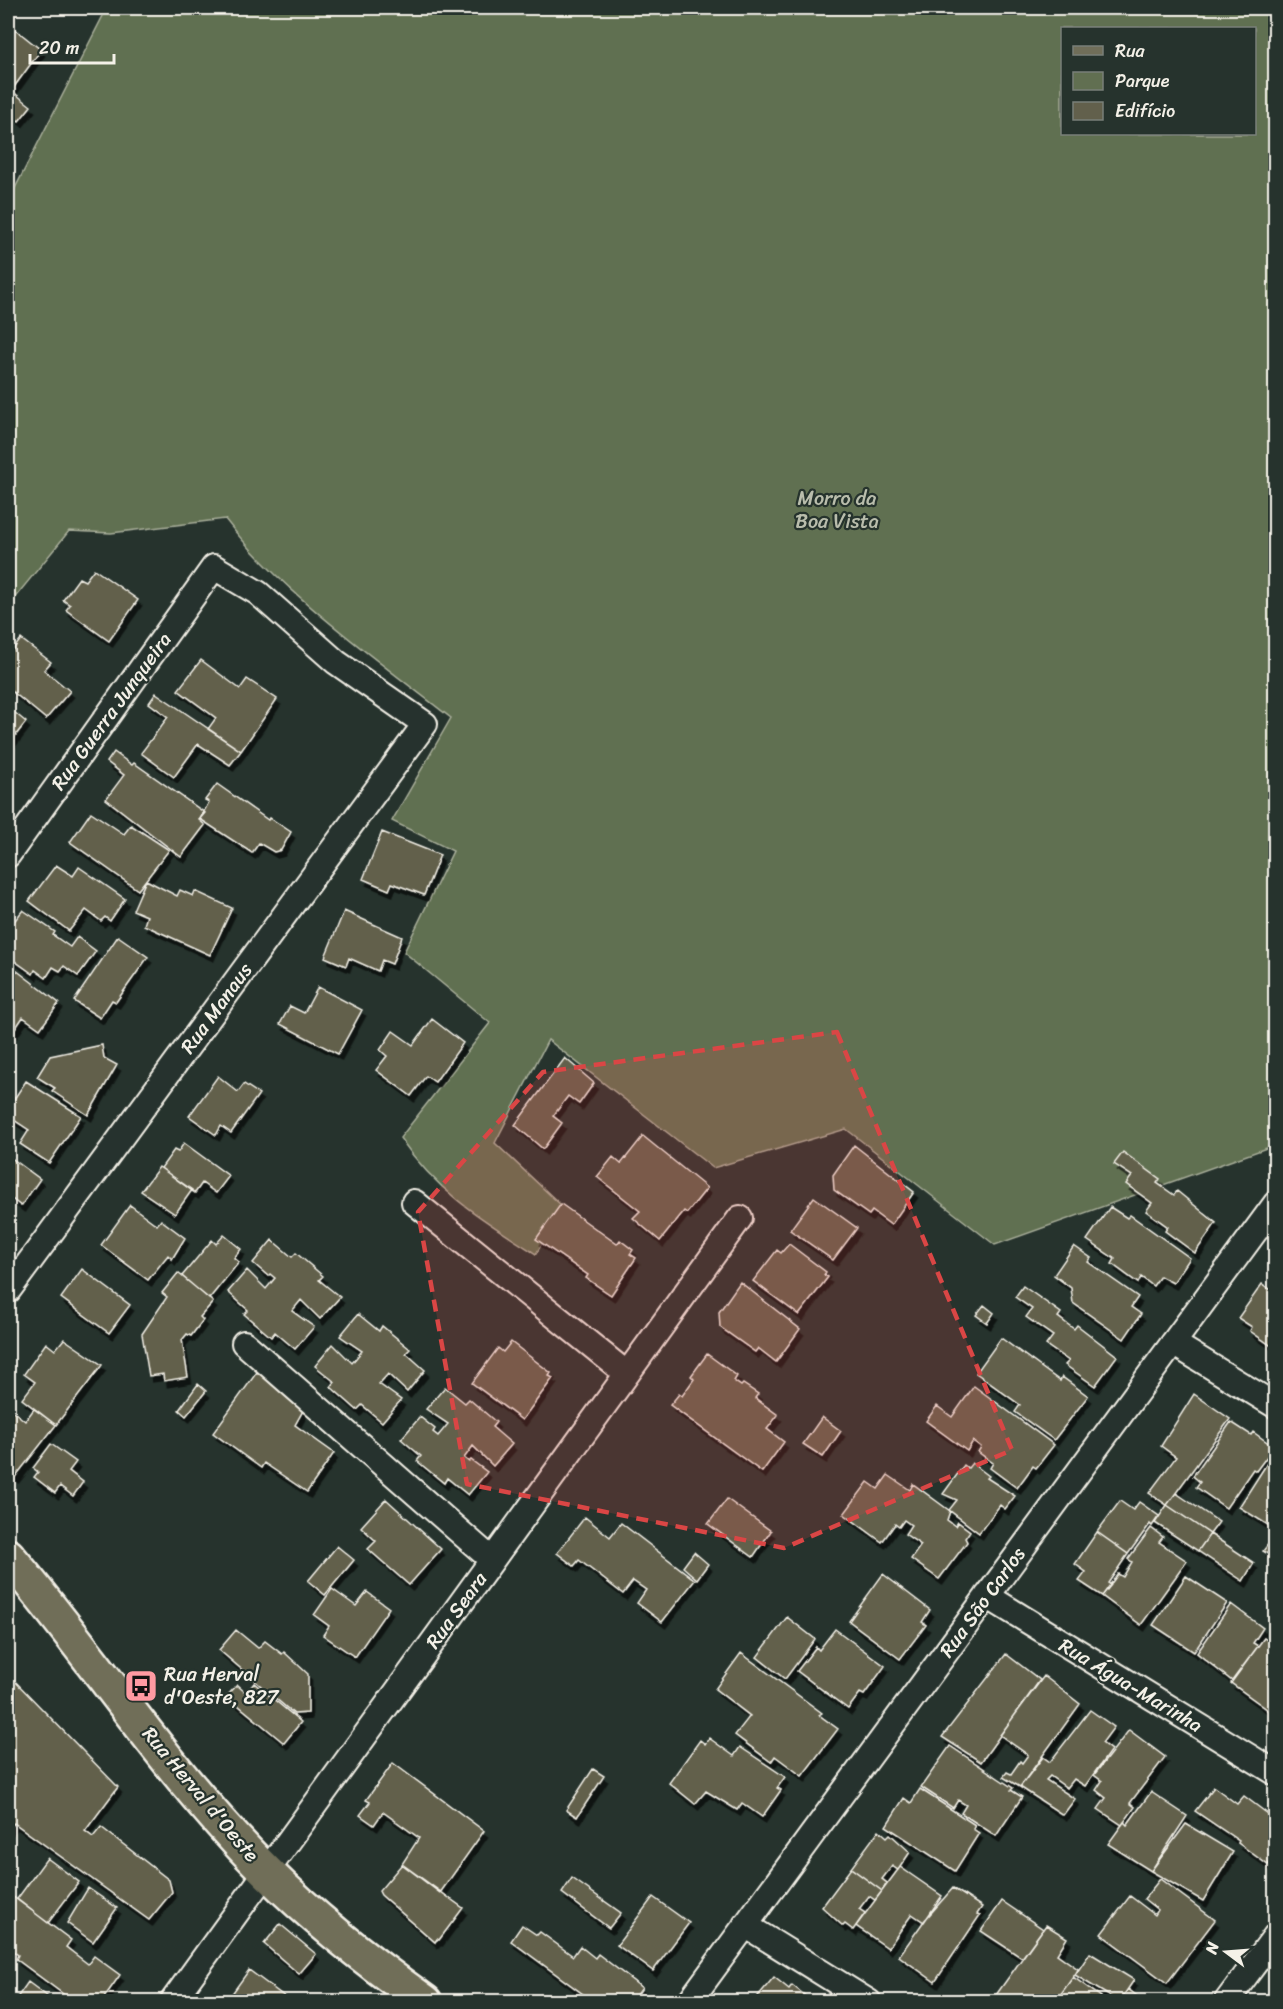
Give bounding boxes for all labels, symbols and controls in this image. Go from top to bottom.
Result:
scale bar [30,27,114,65]
legend [1061,27,1256,135]
text: 20 m [39,32,79,64]
text: Rua [1115,35,1146,67]
text: Parque [1115,65,1170,97]
text: Edifício [1115,95,1175,127]
park label: Morro da Boa Vista [795,481,879,539]
street label: Rua Guerra Junqueira [42,625,181,798]
street label: Rua Manaus [171,954,262,1061]
street label: Rua São Carlos [930,1539,1035,1665]
street label: Rua Seara [416,1563,497,1656]
street label: Rua Água-Marinha [1052,1628,1210,1742]
place label: Rua Herval d'Oeste, 827 [164,1657,280,1715]
bus stop icon: Rua Herval d'Oeste, 827 [123,1668,159,1704]
street label: Rua Herval d'Oeste [133,1719,268,1870]
north arrow [1196,1922,1256,1982]
text: N [1196,1938,1228,1958]

